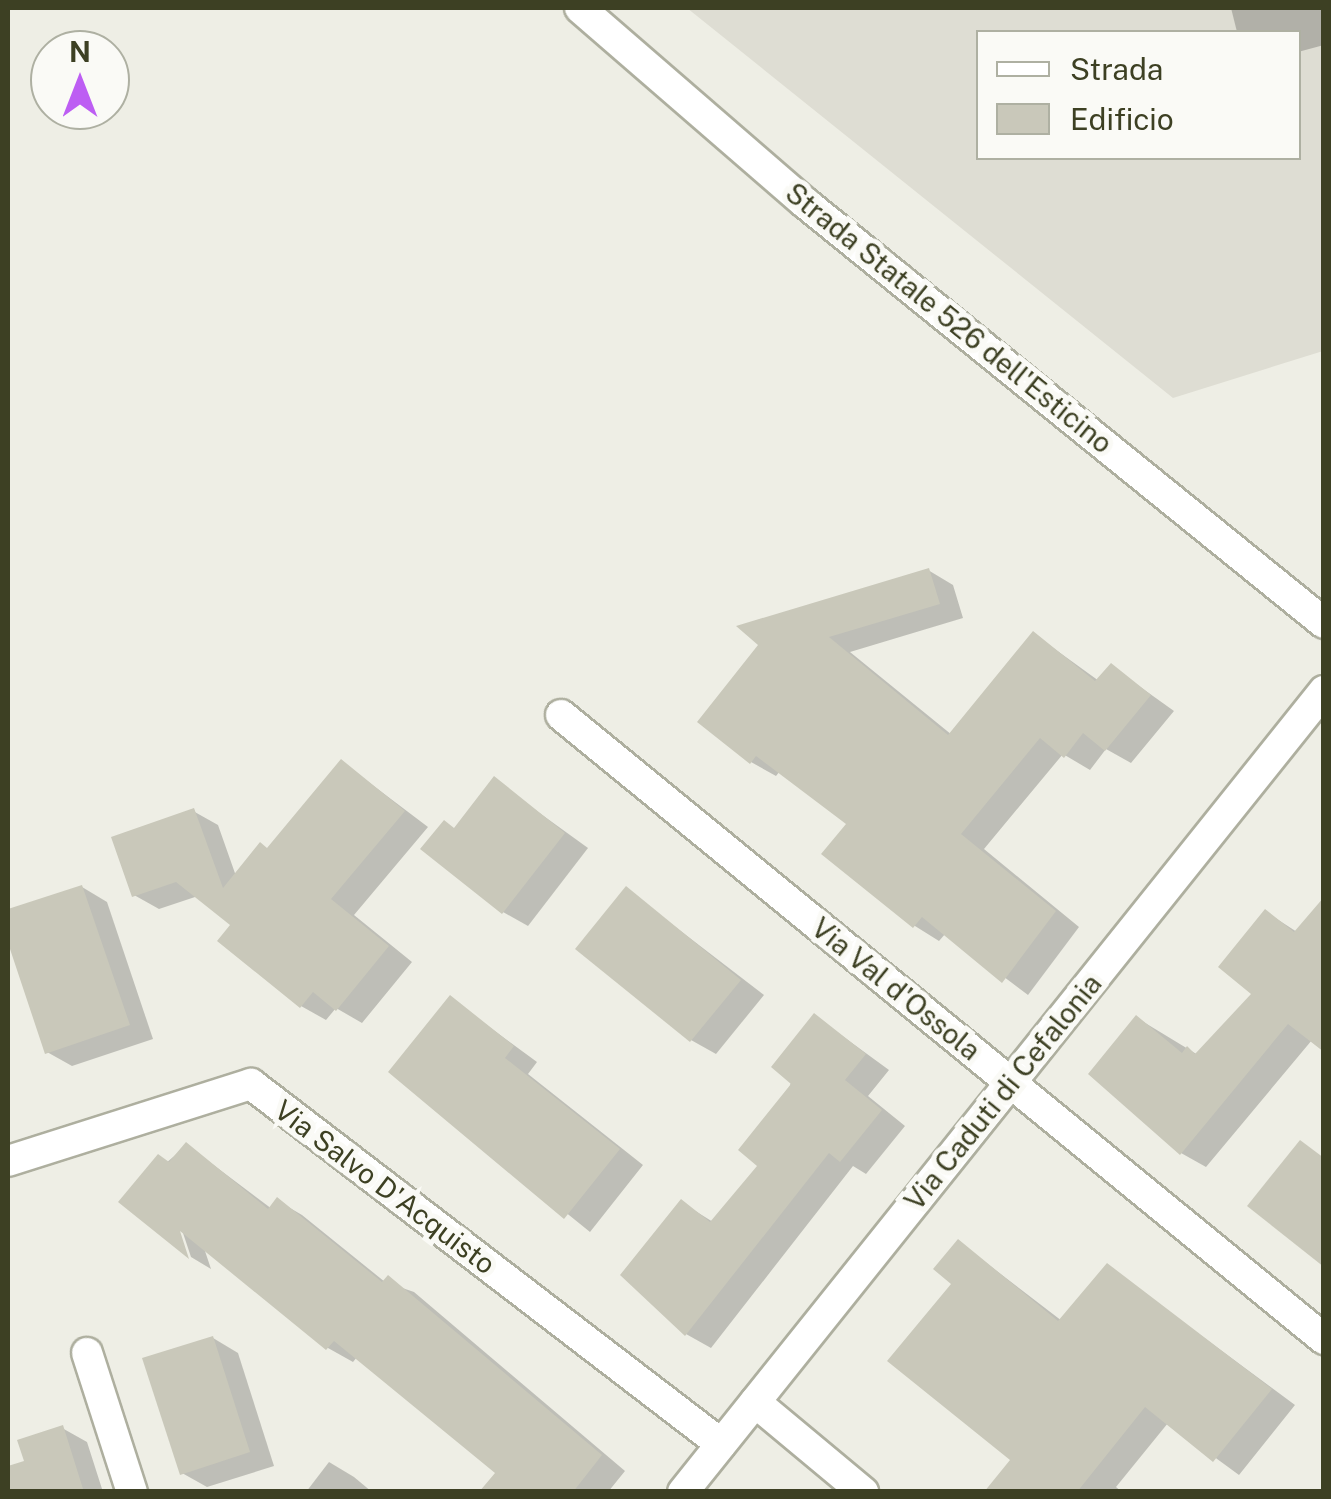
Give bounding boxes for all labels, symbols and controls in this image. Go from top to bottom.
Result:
north arrow [30,30,130,130]
legend [976,30,1301,160]
text: N [69,35,91,68]
text: Strada [1070,51,1163,87]
text: Edificio [1070,101,1174,137]
street label: Strada Statale 526 dell'Esticino [779,176,1119,460]
street label: Via Val d'Ossola [805,910,987,1068]
street label: Via Caduti di Cefalonia [897,967,1109,1217]
street label: Via Salvo D'Acquisto [268,1093,502,1281]

